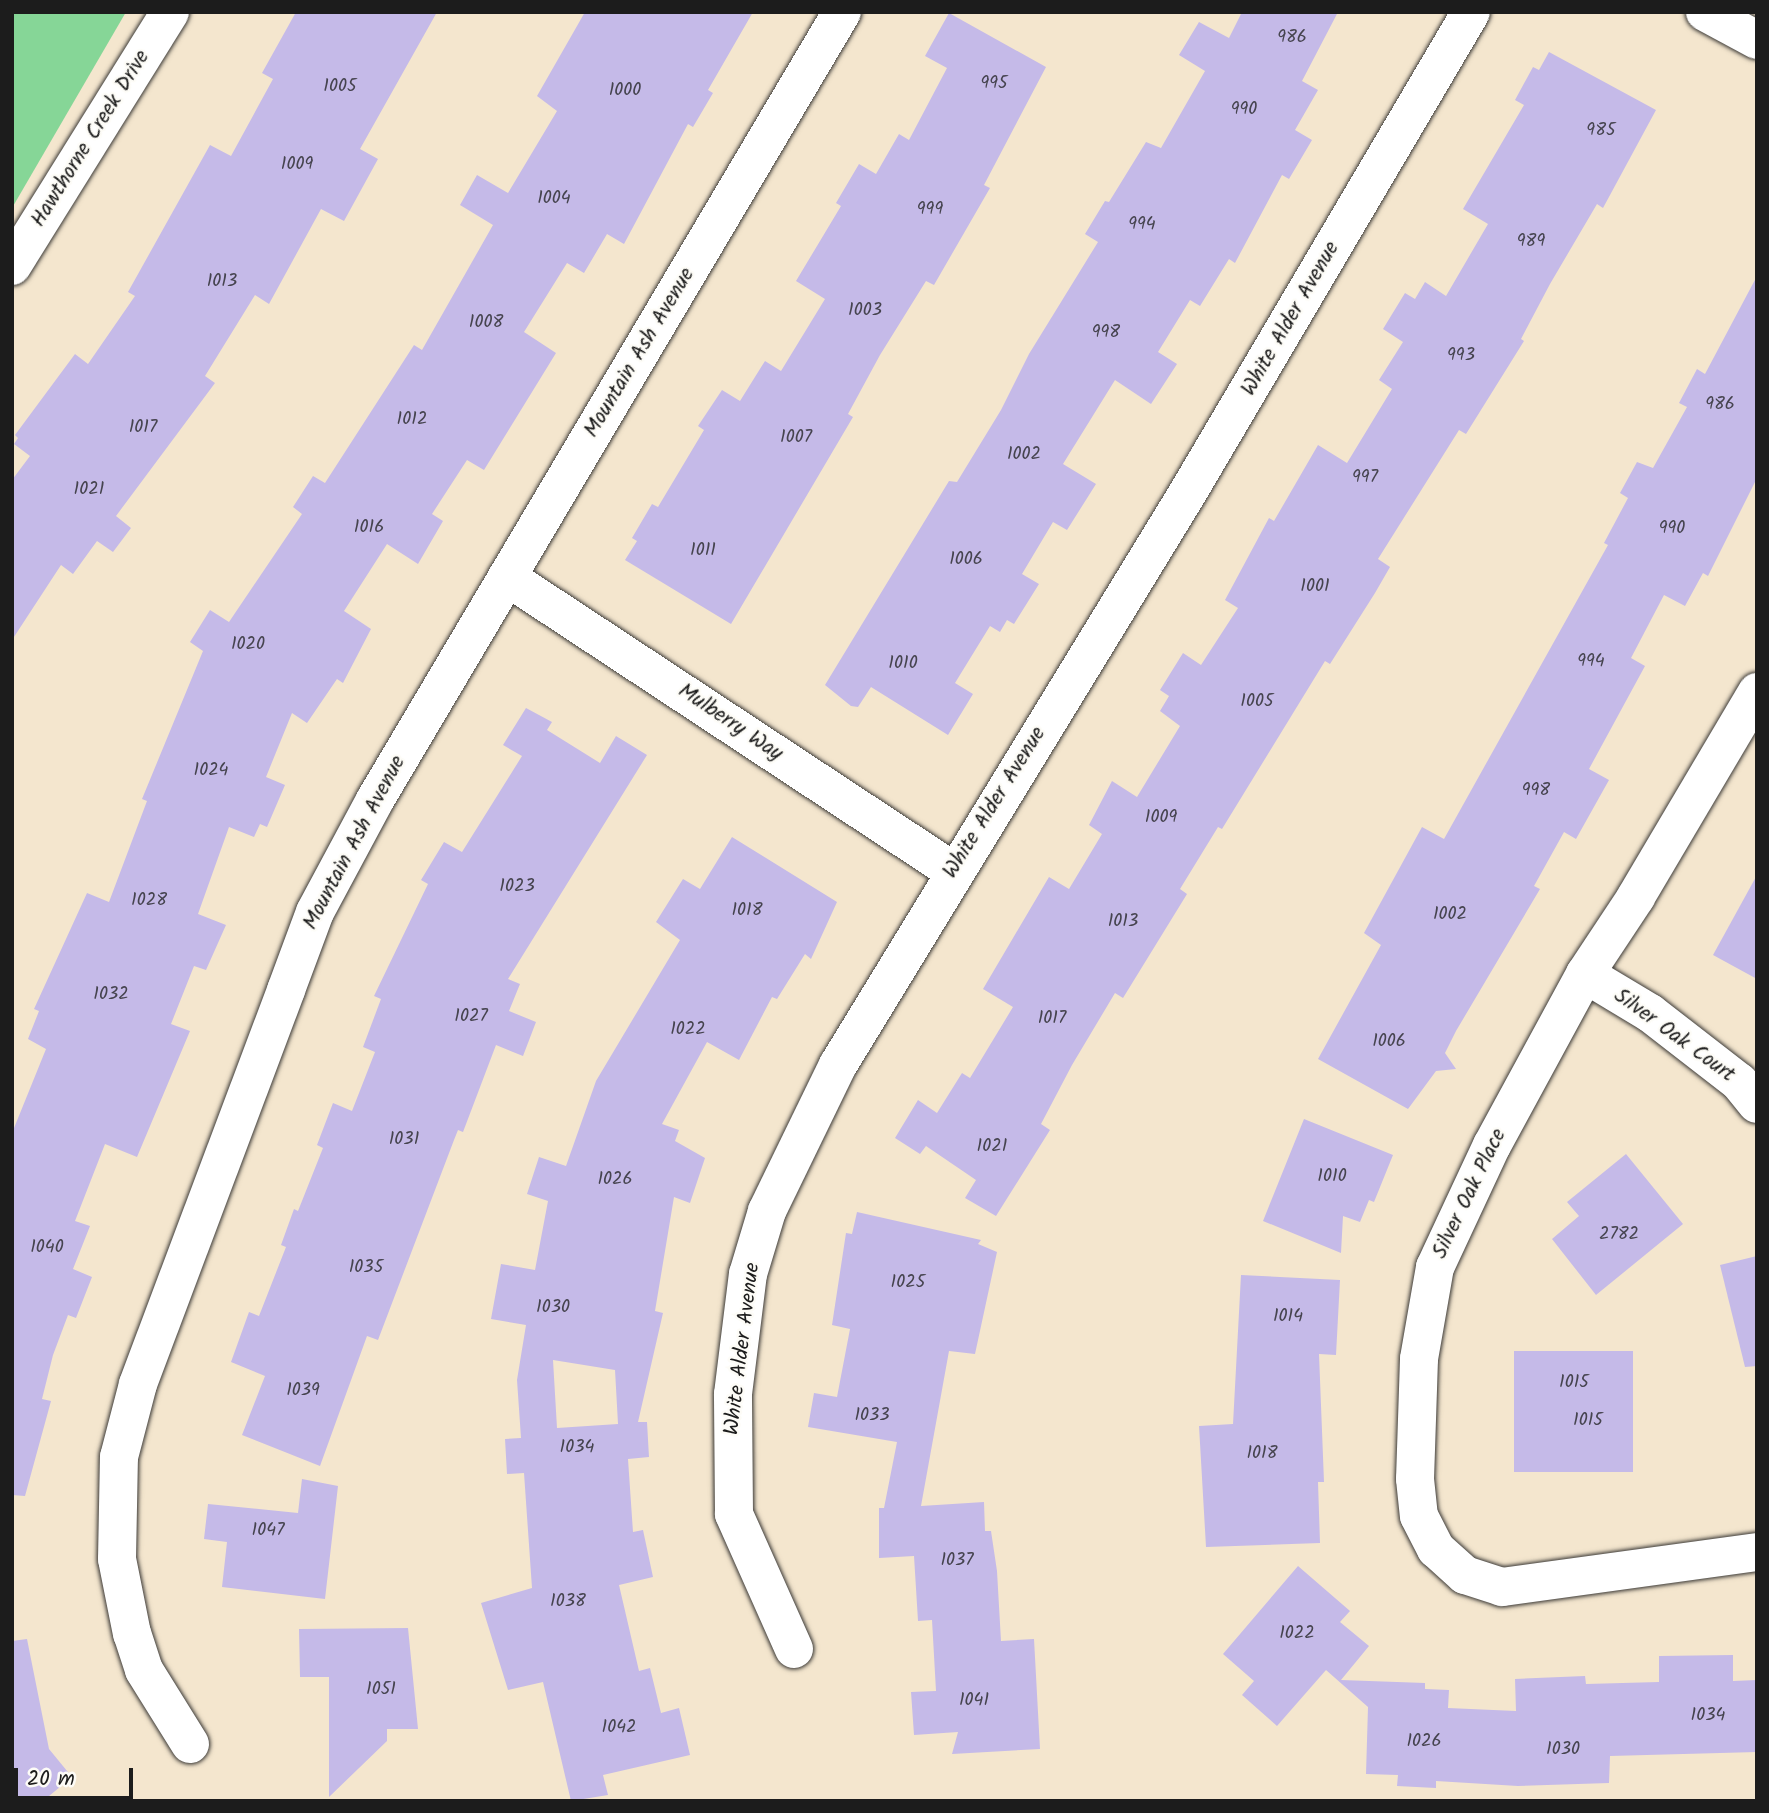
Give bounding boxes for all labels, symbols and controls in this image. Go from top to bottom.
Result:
house number: 986 [1277,27,1307,49]
street label: Hawthorne Creek Drive [26,46,156,232]
house number: 995 [980,73,1008,95]
house number: 1005 [323,76,357,98]
house number: 1000 [609,80,641,102]
house number: 990 [1231,99,1257,121]
house number: 985 [1586,120,1616,142]
house number: 1009 [281,154,313,176]
house number: 1004 [537,188,571,210]
house number: 999 [917,199,943,221]
house number: 994 [1128,214,1156,236]
house number: 989 [1517,231,1545,253]
street label: White Alder Avenue [1237,237,1345,401]
street label: Mountain Ash Avenue [579,264,701,442]
house number: 1013 [207,271,237,293]
house number: 1003 [848,300,882,322]
house number: 1008 [469,312,503,334]
house number: 998 [1092,322,1120,344]
house number: 993 [1447,345,1475,367]
house number: 986 [1705,394,1735,416]
house number: 1012 [397,409,427,431]
house number: 1017 [129,417,157,439]
house number: 1007 [780,427,812,449]
house number: 1002 [1007,444,1041,466]
house number: 997 [1352,467,1378,489]
house number: 1021 [74,479,104,501]
house number: 1016 [354,517,384,539]
house number: 990 [1659,518,1685,540]
house number: 1011 [690,540,716,562]
house number: 1006 [949,549,983,571]
house number: 1001 [1300,576,1330,598]
house number: 1020 [231,634,265,656]
house number: 994 [1577,651,1605,673]
house number: 1010 [888,653,918,675]
street label: Mulberry Way [673,679,787,767]
house number: 1005 [1240,691,1274,713]
street label: White Alder Avenue [938,723,1052,883]
street label: Mountain Ash Avenue [299,752,411,934]
house number: 1024 [193,760,229,782]
house number: 998 [1522,780,1550,802]
house number: 1009 [1145,807,1177,829]
house number: 1023 [499,876,535,898]
house number: 1028 [131,890,167,912]
house number: 1018 [731,900,763,922]
house number: 1002 [1433,904,1467,926]
house number: 1013 [1108,911,1138,933]
house number: 1032 [93,984,129,1006]
street label: Silver Oak Court [1609,984,1739,1088]
house number: 1027 [454,1006,488,1028]
house number: 1017 [1038,1008,1066,1030]
house number: 1022 [670,1019,706,1041]
house number: 1006 [1372,1031,1406,1053]
street label: Silver Oak Place [1428,1125,1512,1263]
house number: 1031 [389,1129,419,1151]
house number: 1021 [977,1136,1007,1158]
house number: 1010 [1317,1166,1347,1188]
house number: 1026 [597,1169,633,1191]
house number: 2782 [1599,1224,1639,1246]
house number: 1040 [30,1237,64,1259]
house number: 1035 [349,1257,383,1279]
street label: White Alder Avenue [720,1261,766,1437]
house number: 1025 [891,1272,925,1294]
house number: 1030 [536,1297,570,1319]
house number: 1014 [1273,1306,1303,1328]
house number: 1015 [1559,1372,1589,1394]
house number: 1039 [286,1380,320,1402]
house number: 1033 [854,1405,890,1427]
house number: 1015 [1573,1410,1603,1432]
house number: 1034 [560,1437,594,1459]
house number: 1018 [1246,1443,1278,1465]
house number: 1047 [252,1520,284,1542]
house number: 1037 [940,1550,974,1572]
house number: 1038 [550,1591,586,1613]
house number: 1022 [1279,1623,1315,1645]
house number: 1051 [366,1679,396,1701]
house number: 1041 [959,1690,989,1712]
house number: 1034 [1691,1705,1725,1727]
house number: 1042 [601,1717,637,1739]
house number: 1026 [1406,1731,1442,1753]
house number: 1030 [1546,1739,1580,1761]
scale bar [18,1754,136,1798]
text: 20 m [27,1763,75,1796]

